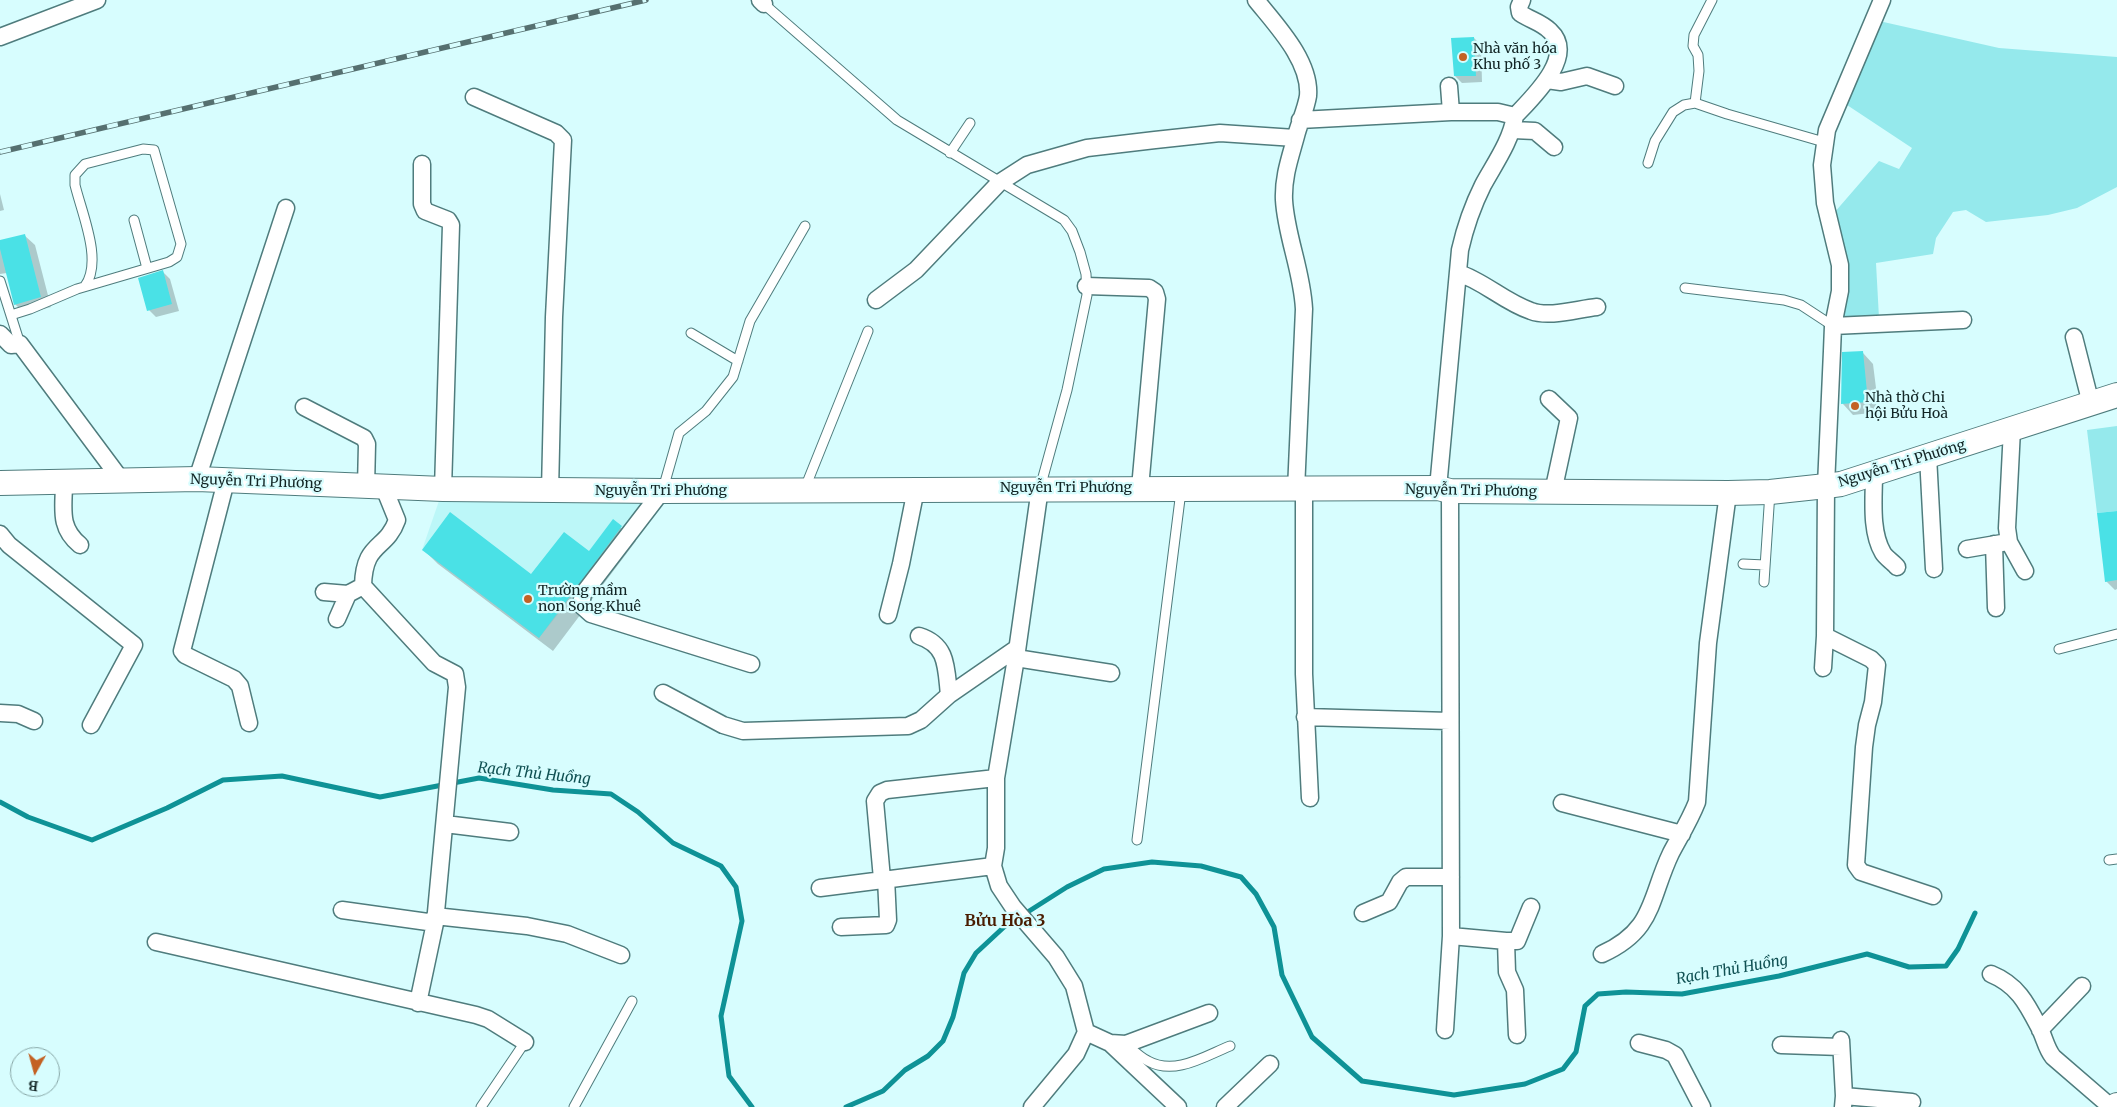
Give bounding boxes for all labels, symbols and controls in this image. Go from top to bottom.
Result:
place label: Nhà văn hóa Khu phố 3 [1473,41,1557,74]
marker: Nhà văn hóa Khu phố 3 [1457,51,1469,63]
place label: Nhà thờ Chi hội Bửu Hoà [1865,390,1948,422]
marker: Nhà thờ Chi hội Bửu Hoà [1849,400,1861,412]
street label: Nguyễn Tri Phương [1836,437,1968,491]
street label: Nguyễn Tri Phương [190,471,322,493]
street label: Nguyễn Tri Phương [1000,480,1132,496]
street label: Nguyễn Tri Phương [1405,481,1537,501]
street label: Nguyễn Tri Phương [595,483,727,499]
place label: Trường mầm non Song Khuê [538,583,641,616]
marker: Trường mầm non Song Khuê [522,593,534,605]
water label: Rạch Thủ Huồng [477,759,591,789]
district label: Bửu Hòa 3 [965,911,1045,931]
water label: Rạch Thủ Huồng [1675,951,1789,989]
north arrow [10,1047,60,1097]
text: B [27,1076,39,1095]

